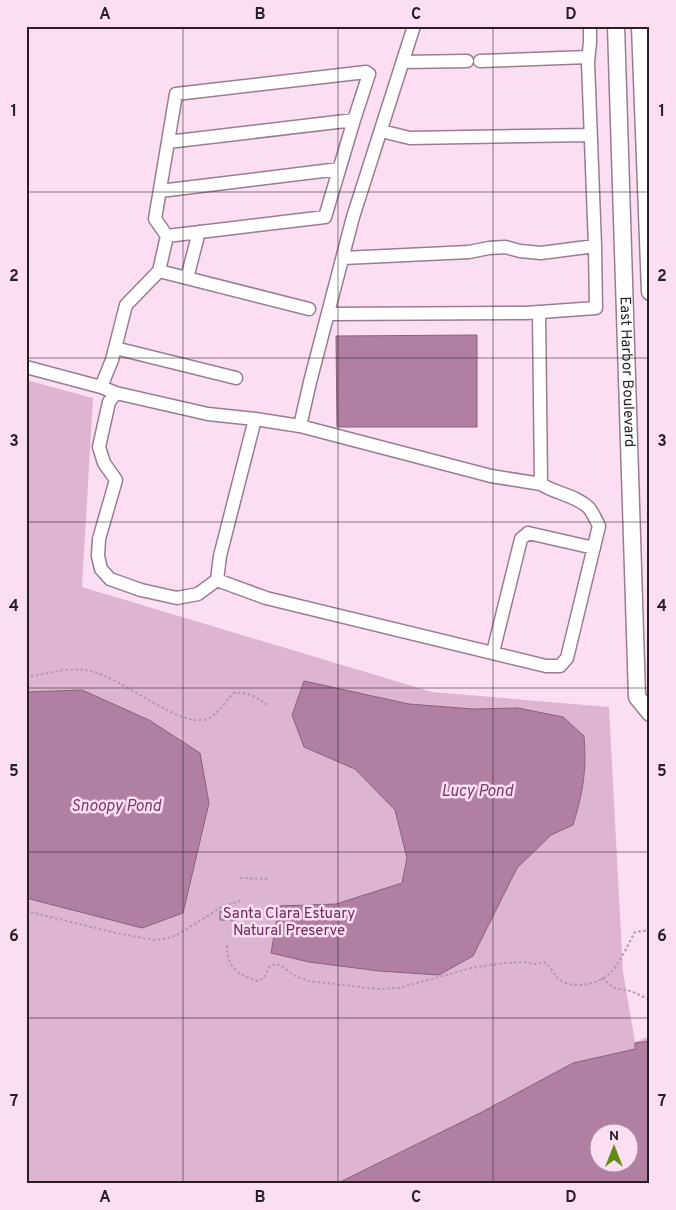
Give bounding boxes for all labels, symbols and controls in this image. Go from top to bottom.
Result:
text: A [99,5,111,25]
text: B [254,5,266,25]
text: C [411,5,421,25]
text: D [565,5,577,25]
text: 1 [11,102,17,122]
text: 1 [659,102,665,122]
text: 2 [9,267,19,287]
text: 2 [657,267,667,287]
street label: East Harbor Boulevard [615,296,639,448]
text: 3 [9,432,19,452]
text: 3 [657,432,667,452]
text: 4 [9,597,19,617]
text: 4 [657,597,667,617]
text: 5 [9,762,19,782]
text: 5 [657,762,667,782]
water label: Lucy Pond [441,782,514,802]
water label: Snoopy Pond [71,797,162,817]
park label: Santa Clara Estuary Natural Preserve [223,905,355,941]
text: 6 [9,927,19,947]
text: 6 [657,927,667,947]
text: 7 [10,1092,18,1112]
text: 7 [658,1092,666,1112]
north arrow [588,1122,638,1172]
text: N [609,1128,619,1145]
text: A [99,1188,111,1208]
text: B [254,1188,266,1208]
text: C [411,1188,421,1208]
text: D [565,1188,577,1208]

